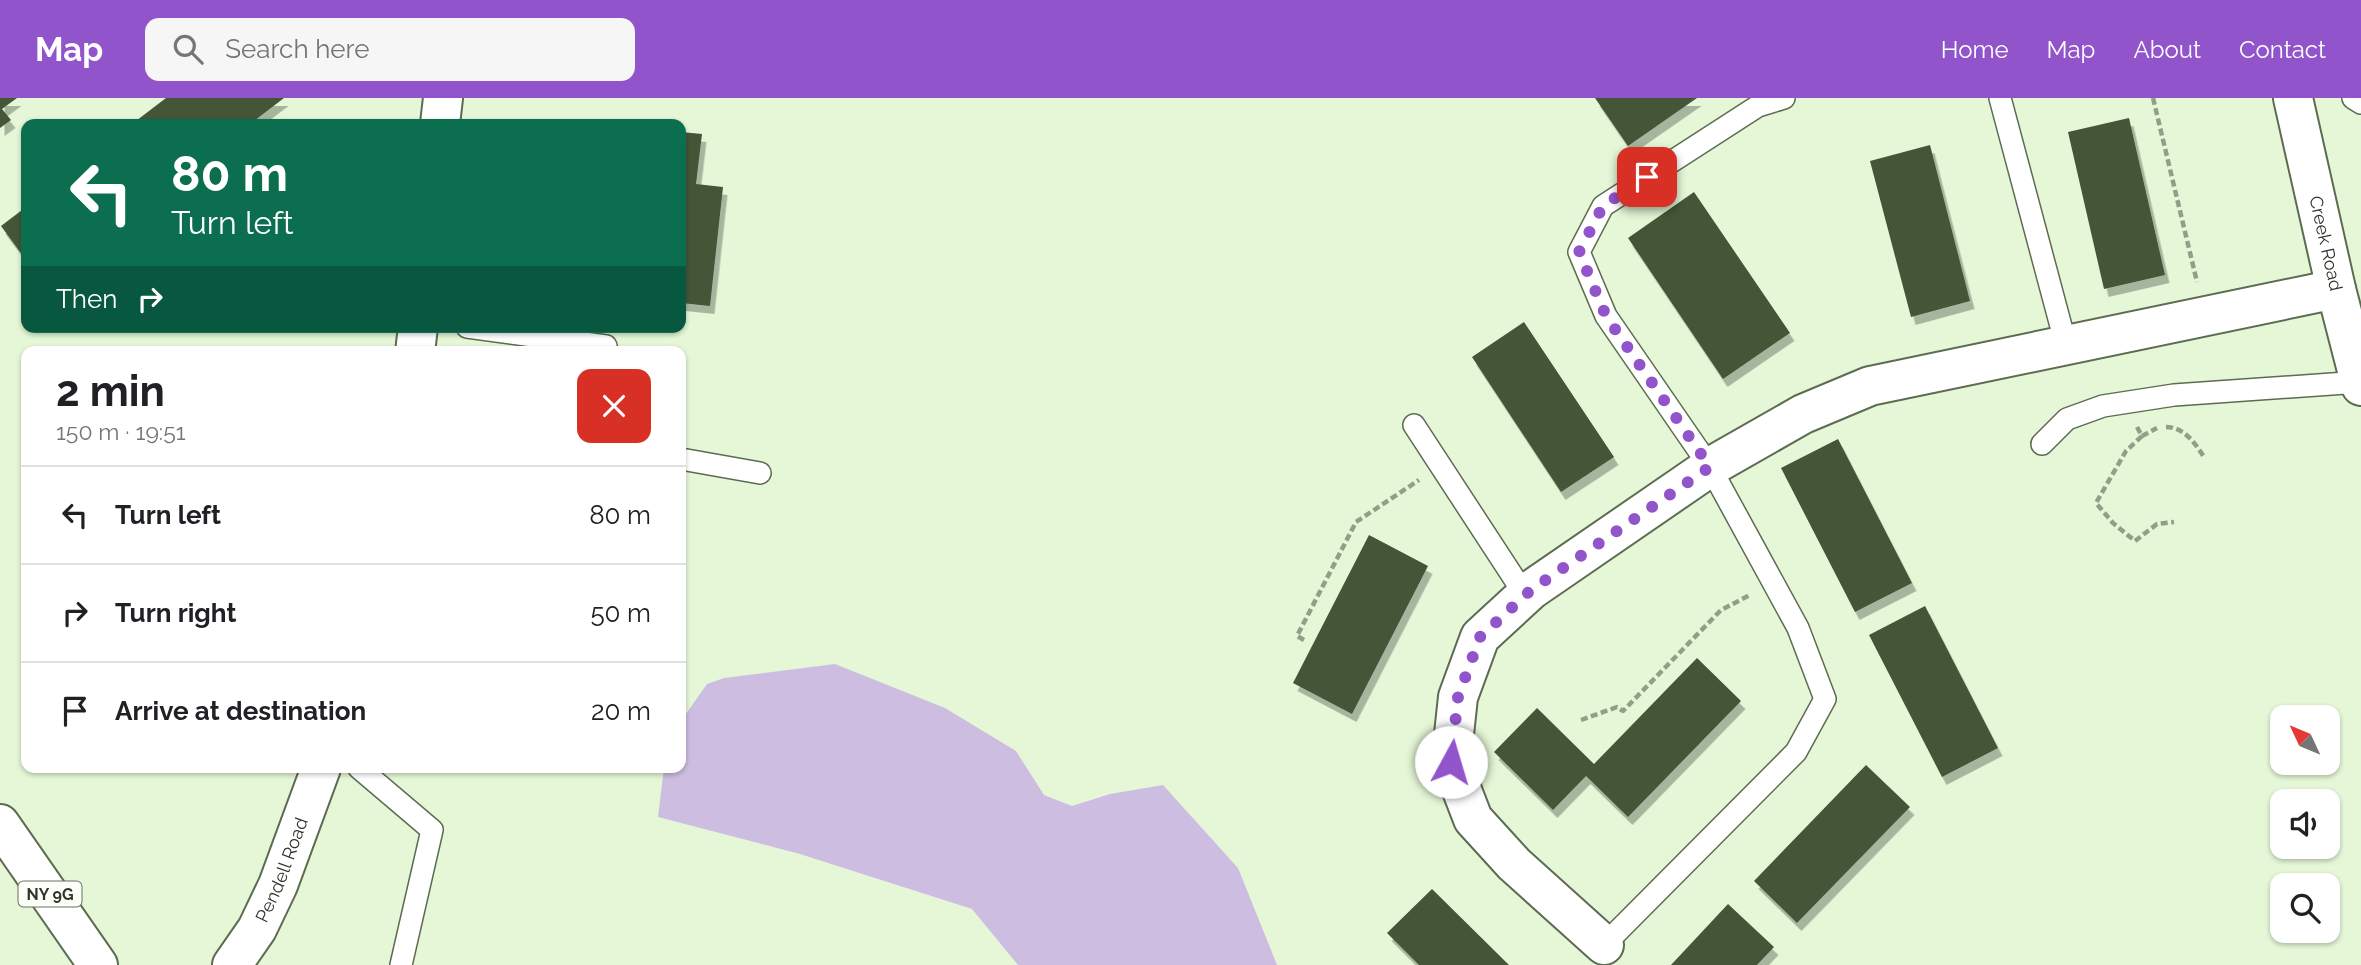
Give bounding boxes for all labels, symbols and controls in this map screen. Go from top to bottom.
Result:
search box [145,18,635,81]
text: Map [35,30,103,69]
icon: search [169,30,207,68]
text: Search here [225,34,370,64]
text: Home [1941,35,2009,64]
text: Map [2047,35,2095,64]
text: About [2133,35,2201,64]
text: Contact [2239,35,2326,64]
text: 80 m [171,145,288,202]
icon: left [56,147,147,238]
pin [1617,147,1677,207]
icon: arrive [1628,158,1666,196]
street label: Creek Road [2305,194,2347,293]
text: Turn left [171,204,293,241]
icon: right [131,280,169,318]
text: Then [56,284,117,314]
text: 2 min [56,367,165,416]
button: close [577,369,651,443]
text: 150 m · 19:51 [56,418,186,445]
icon: left [56,496,94,534]
text: Turn left [115,500,221,530]
text: 80 m [589,500,651,530]
icon: right [56,594,94,632]
text: Turn right [115,598,236,628]
text: 50 m [590,598,651,628]
icon: arrive [56,692,94,730]
text: Arrive at destination [115,696,366,726]
text: 20 m [591,696,651,726]
north arrow [2270,705,2340,775]
map controls [2270,705,2340,943]
position arrow [1414,725,1488,799]
button: sound [2270,789,2340,859]
street label: Pendell Road [251,815,312,925]
button: search [2270,873,2340,943]
road number: NY 9G [19,881,82,906]

